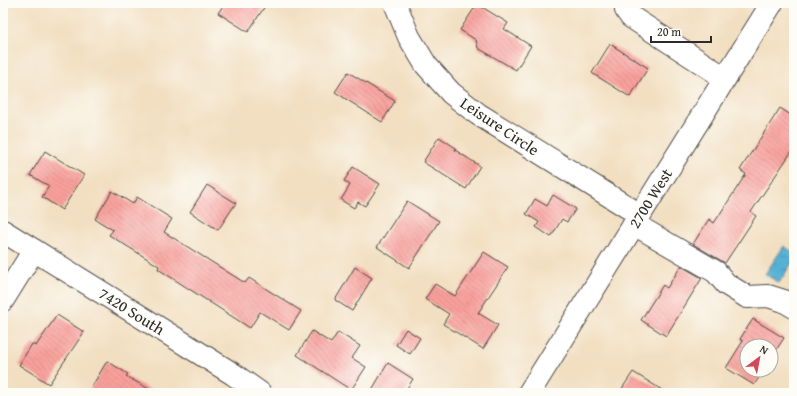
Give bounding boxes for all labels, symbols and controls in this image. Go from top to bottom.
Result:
scale bar [651,18,711,44]
text: 20 m [657,23,681,40]
street label: Leisure Circle [456,91,544,161]
street label: 2700 West [622,163,678,233]
street label: 7420 South [94,281,170,341]
north arrow [739,338,779,378]
text: N [757,341,772,359]

